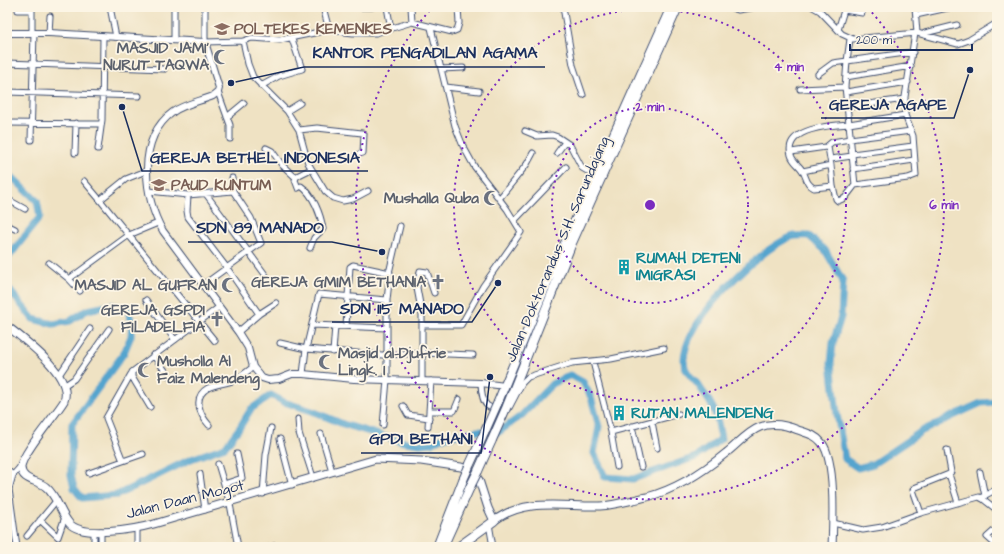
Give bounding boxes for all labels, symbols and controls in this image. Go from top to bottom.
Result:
place label: POLTEKES KEMENKES [234,19,392,40]
school or university icon: POLTEKES KEMENKES [213,20,231,38]
scale bar [850,26,972,52]
text: 200 m [856,32,893,49]
place label: MASJID JAMI' NURUT TAQWA [103,38,210,76]
callout: KANTOR PENGADILAN AGAMA [304,39,545,67]
text: KANTOR PENGADILAN AGAMA [312,42,538,64]
mosque icon: MASJID JAMI' NURUT TAQWA [212,48,230,66]
text: 4 min [774,59,804,76]
callout: GEREJA AGAPE [821,90,954,118]
text: GEREJA AGAPE [829,94,947,116]
text: 2 min [635,99,664,116]
street label: Jalan Doktorandus S.H. Sarundajang [500,133,616,366]
callout: GEREJA BETHEL INDONESIA [142,143,368,171]
text: GEREJA BETHEL INDONESIA [150,147,361,169]
place label: PAUD KUNTUM [171,175,272,196]
school or university icon: PAUD KUNTUM [150,176,168,194]
place label: Mushalla Quba [384,188,479,209]
mosque icon: Mushalla Quba [482,189,500,207]
text: 6 min [929,197,959,214]
centre of rings [643,198,657,212]
callout: SDN 89 MANADO [188,214,332,242]
text: SDN 89 MANADO [195,217,324,239]
place label: RUMAH DETENI IMIGRASI [636,248,741,286]
building icon: RUMAH DETENI IMIGRASI [615,258,633,276]
place label: GEREJA GMIM BETHANIA [251,272,426,293]
church icon: GEREJA GMIM BETHANIA [429,273,447,291]
place label: MASJID AL GUFRAN [75,275,218,296]
mosque icon: MASJID AL GUFRAN [220,276,238,294]
callout: SDN 115 MANADO [332,294,472,322]
text: SDN 115 MANADO [339,298,464,320]
place label: GEREJA GSPDI FILADELFIA [101,300,205,338]
church icon: GEREJA GSPDI FILADELFIA [208,310,226,328]
place label: Masjid al-Djufrie Lingk. I [338,343,446,383]
place label: Musholla Al Faiz Malendeng [157,351,260,391]
mosque icon: Masjid al-Djufrie Lingk. I [317,353,335,371]
mosque icon: Musholla Al Faiz Malendeng [136,361,154,379]
place label: RUTAN MALENDENG [631,403,774,424]
building icon: RUTAN MALENDENG [610,404,628,422]
callout: GPDI BETHANI [361,425,481,453]
text: GPDI BETHANI [369,428,473,450]
street label: Jalan Daan Mogot [124,475,246,525]

